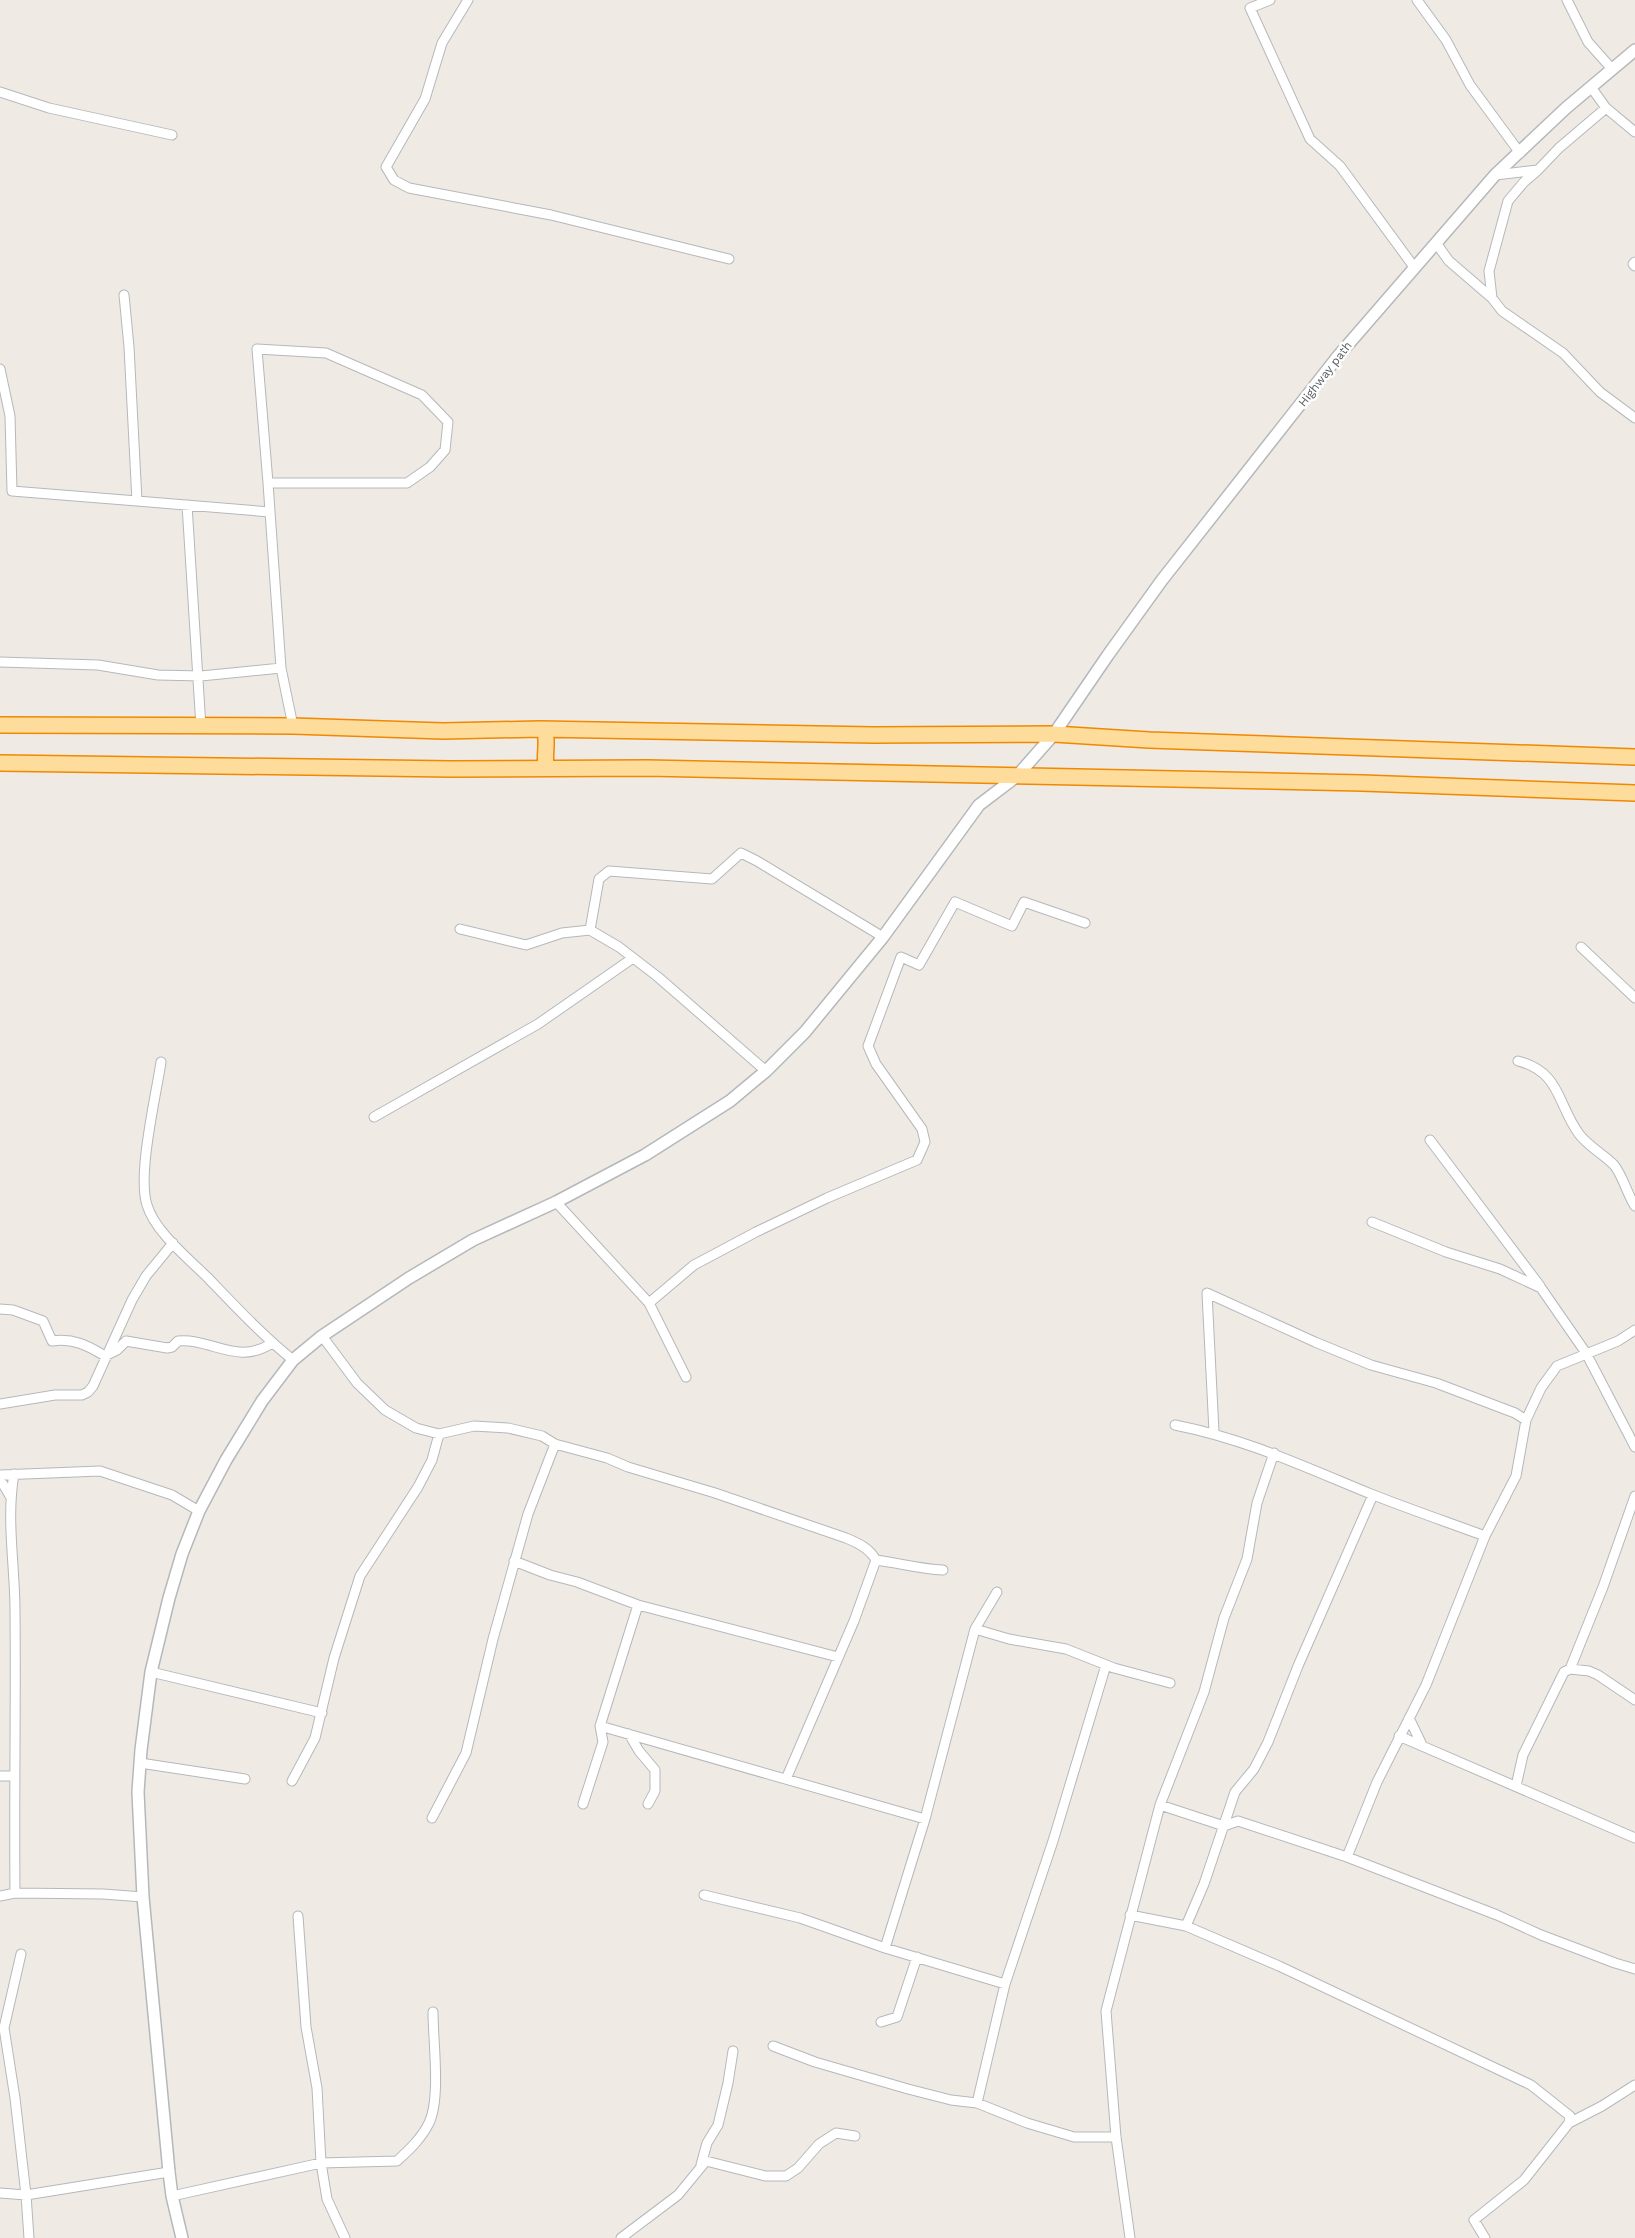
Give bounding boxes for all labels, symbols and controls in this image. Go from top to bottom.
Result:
street label: Highway path [1295,339,1355,409]

